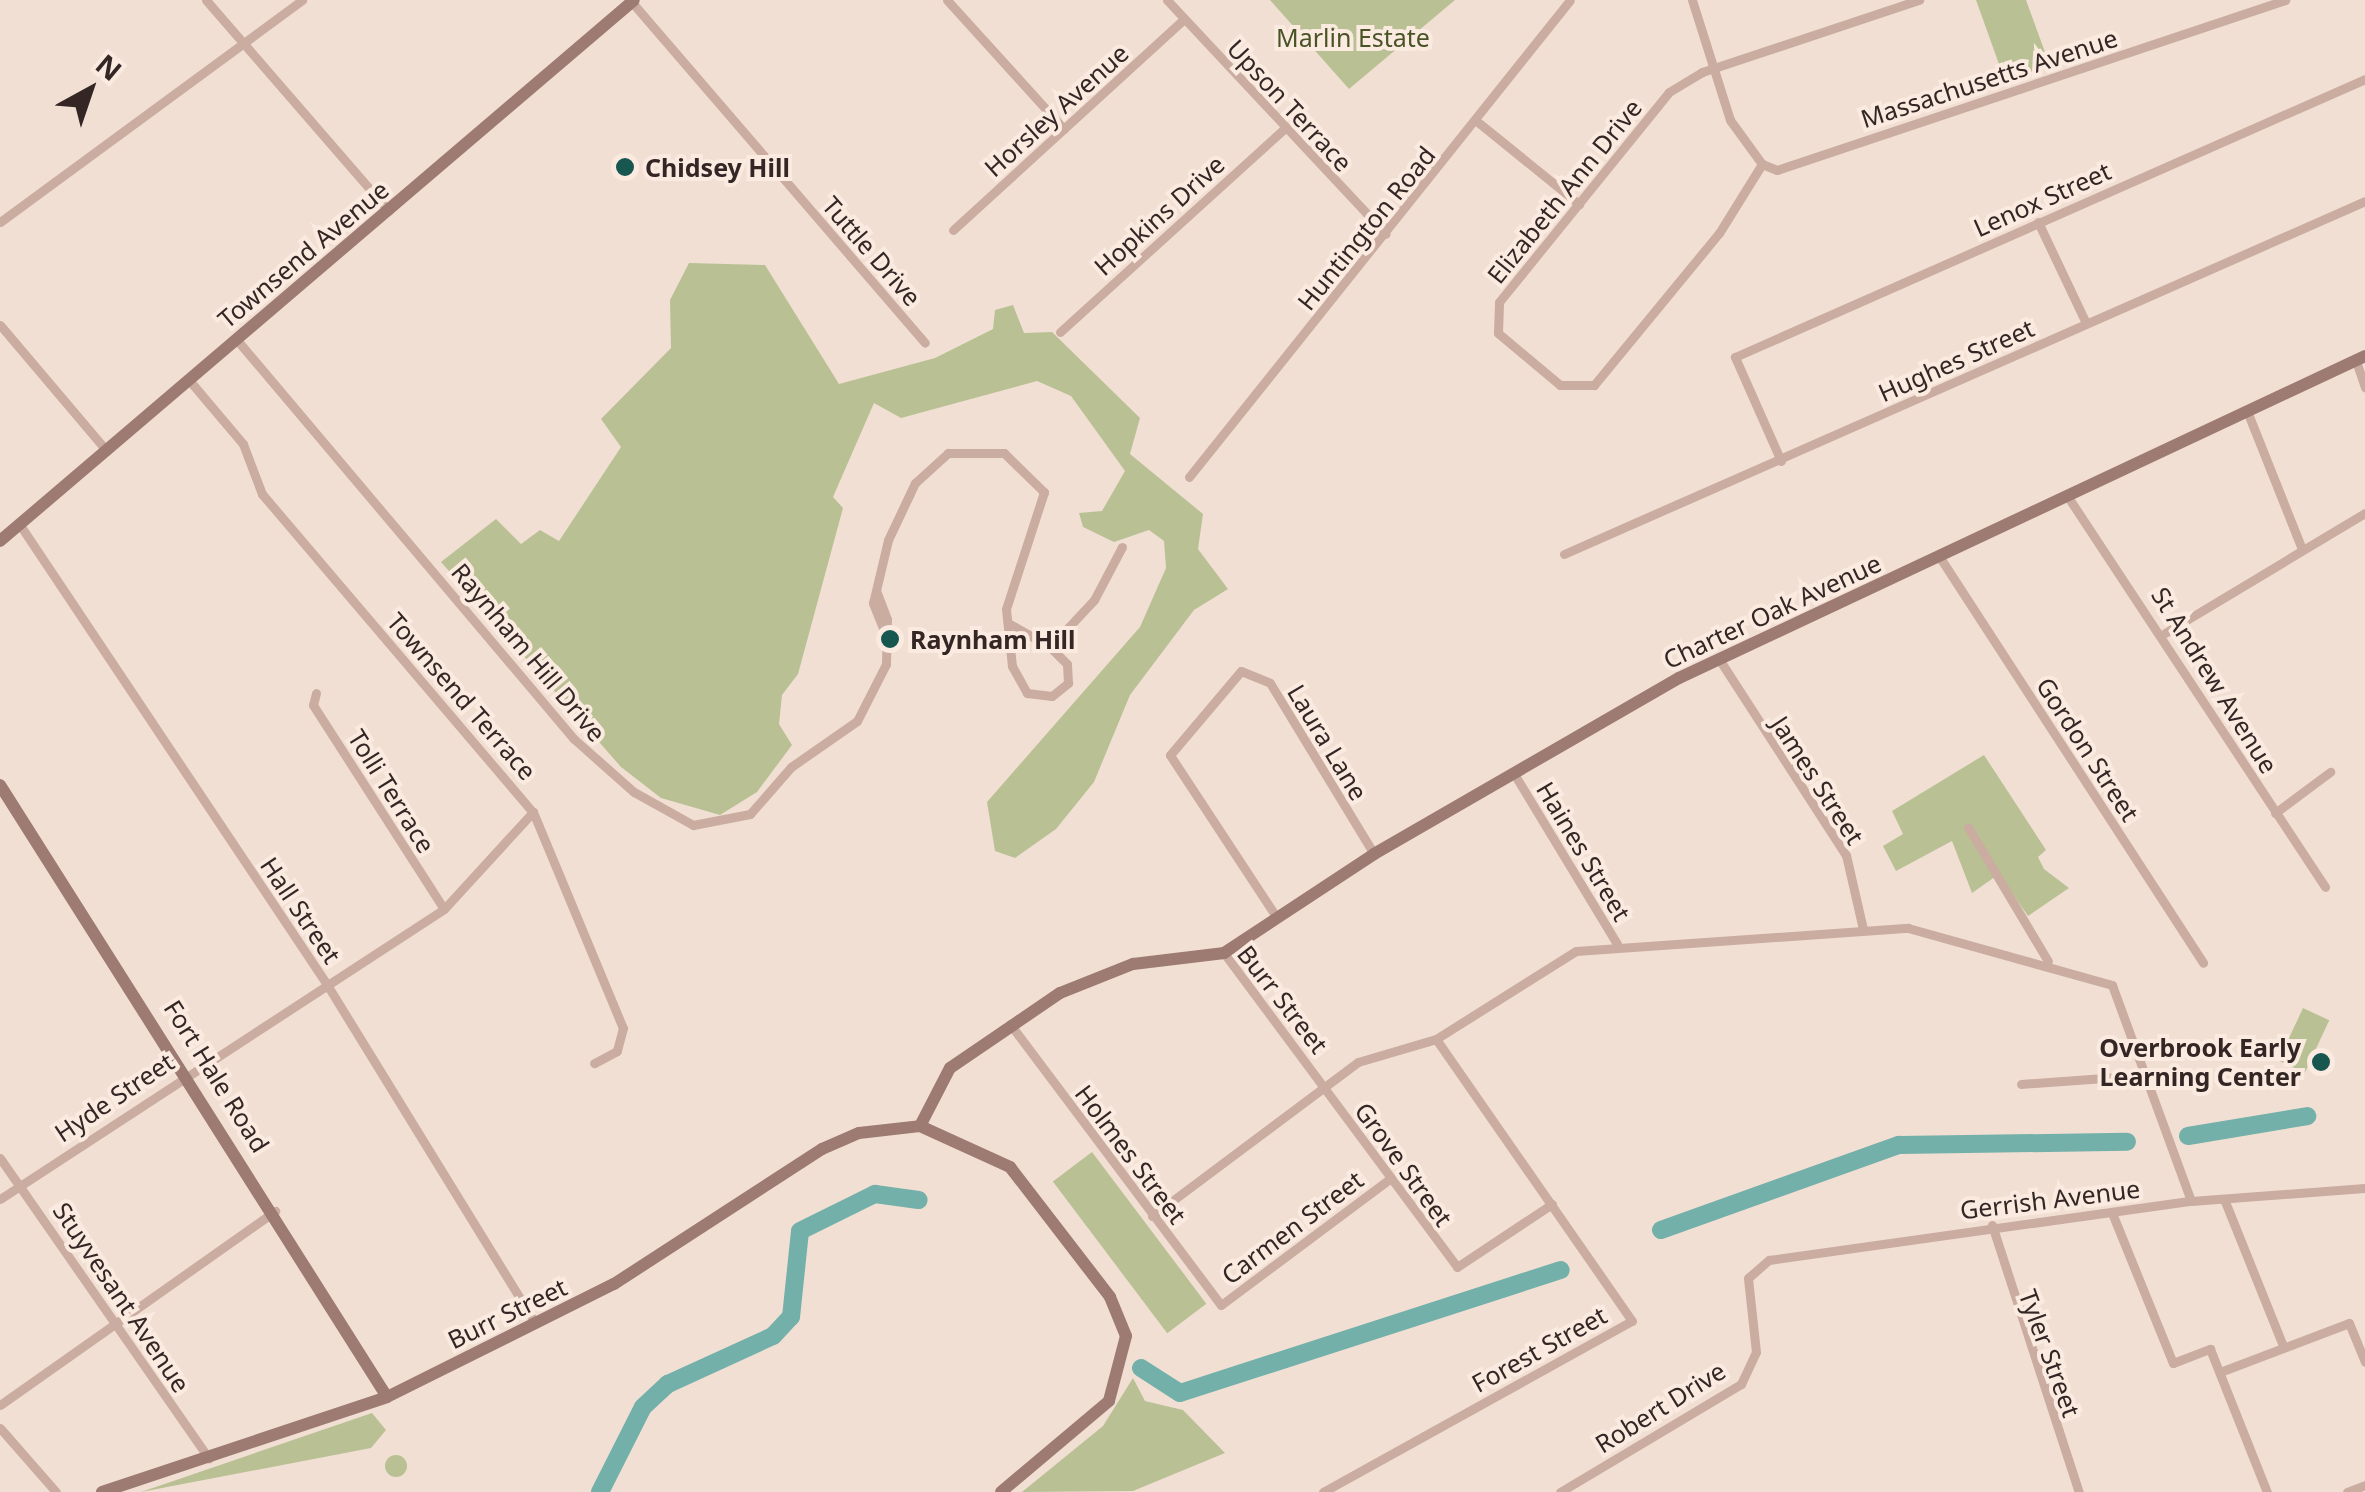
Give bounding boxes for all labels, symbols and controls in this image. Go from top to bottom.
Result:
park label: Marlin Estate [1276,22,1430,52]
street label: Massachusetts Avenue [1857,22,2121,134]
street label: Upson Terrace [1221,33,1359,177]
street label: Horsley Avenue [978,38,1134,182]
north arrow [40,40,140,140]
text: N [88,45,130,89]
street label: Elizabeth Ann Drive [1481,93,1647,289]
street label: Huntington Road [1291,140,1441,316]
street label: Hopkins Drive [1088,149,1230,281]
place label: Chidsey Hill [645,152,790,182]
street label: Lenox Street [1969,155,2115,243]
marker: Chidsey Hill [614,156,636,178]
street label: Townsend Avenue [212,174,394,334]
street label: Tuttle Drive [816,190,928,312]
street label: Hughes Street [1874,312,2038,408]
street label: Charter Oak Avenue [1658,547,1886,675]
street label: Raynham Hill Drive [446,557,612,747]
street label: St Andrew Avenue [2146,582,2284,778]
street label: Townsend Terrace [381,606,543,786]
place label: Raynham Hill [910,624,1075,654]
marker: Raynham Hill [879,628,901,650]
street label: Gordon Street [2030,671,2146,827]
street label: Laura Lane [1282,679,1374,805]
street label: James Street [1765,710,1871,850]
street label: Tolli Terrace [342,724,442,858]
street label: Haines Street [1531,776,1637,926]
street label: Hall Street [255,851,347,969]
street label: Burr Street [1232,939,1334,1059]
street label: Fort Hale Road [158,994,276,1158]
place label: Overbrook Early Learning Center [2099,1033,2301,1092]
street label: Hyde Street [49,1046,179,1148]
marker: Overbrook Early Learning Center [2310,1051,2332,1073]
street label: Holmes Street [1069,1079,1193,1229]
street label: Grove Street [1349,1096,1459,1232]
street label: Carmen Street [1215,1164,1369,1290]
street label: Gerrish Avenue [1958,1173,2142,1225]
street label: Stuyvesant Avenue [47,1196,197,1398]
street label: Burr Street [443,1271,571,1355]
street label: Tyler Street [2013,1285,2087,1421]
street label: Forest Street [1466,1300,1612,1398]
street label: Robert Drive [1589,1355,1731,1459]

